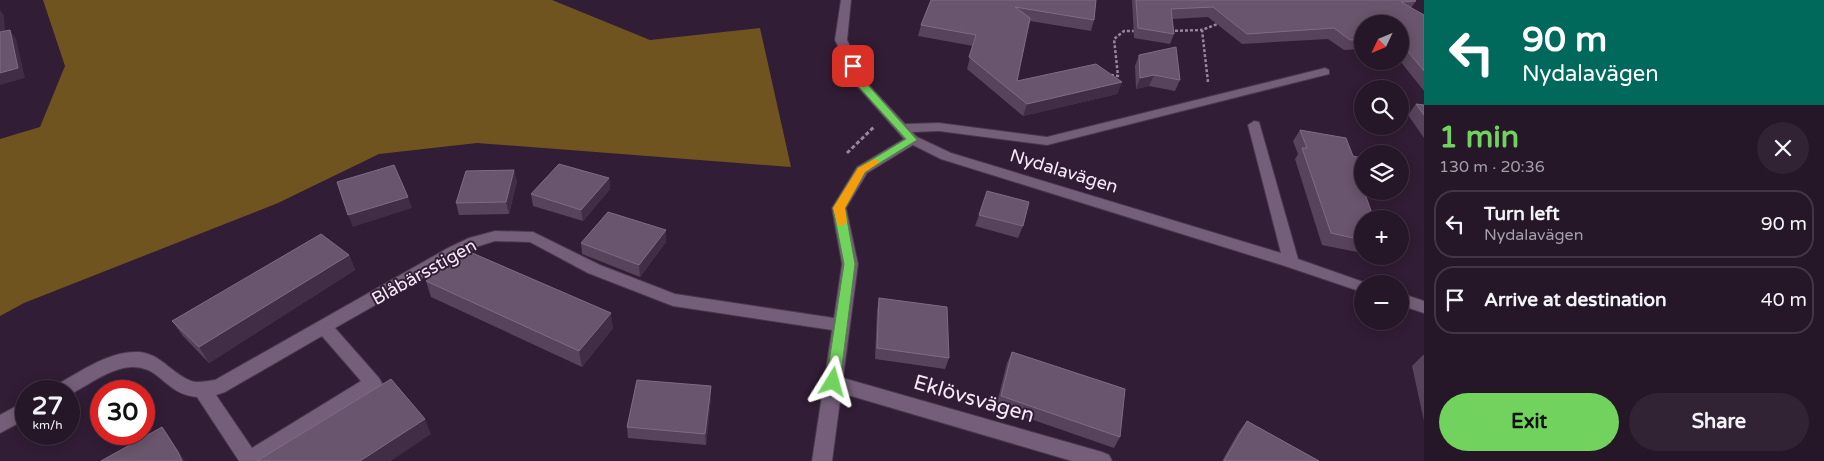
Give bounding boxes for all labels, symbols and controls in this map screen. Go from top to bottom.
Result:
north arrow [1354,15,1409,70]
map controls [1354,15,1409,330]
text: 90 m [1522,19,1607,61]
icon: left [1439,20,1504,85]
pin [832,45,874,87]
icon: arrive [839,52,867,80]
text: Nydalavägen [1522,61,1659,87]
button: search [1354,80,1409,135]
text: 1 min [1439,119,1519,156]
button: close [1757,122,1809,174]
street label: Nydalavägen [1007,144,1121,198]
button: layers [1354,145,1409,200]
text: 130 m · 20:36 [1439,157,1545,177]
text: Turn left [1484,203,1560,225]
button: + [1354,210,1409,265]
icon: left [1441,210,1469,238]
text: 90 m [1761,213,1807,235]
text: Nydalavägen [1484,225,1583,245]
street label: Blåbärsstigen [368,234,480,310]
button: − [1354,275,1409,330]
icon: arrive [1441,286,1469,314]
text: Arrive at destination [1484,289,1667,311]
text: 40 m [1761,289,1807,311]
position arrow [806,355,858,407]
street label: Eklövsvägen [911,370,1037,428]
speed limit sign: 30 [90,380,155,445]
text: 27 [32,391,63,421]
button: Exit [1439,393,1619,451]
button: Share [1629,393,1809,451]
text: km/h [32,418,63,432]

